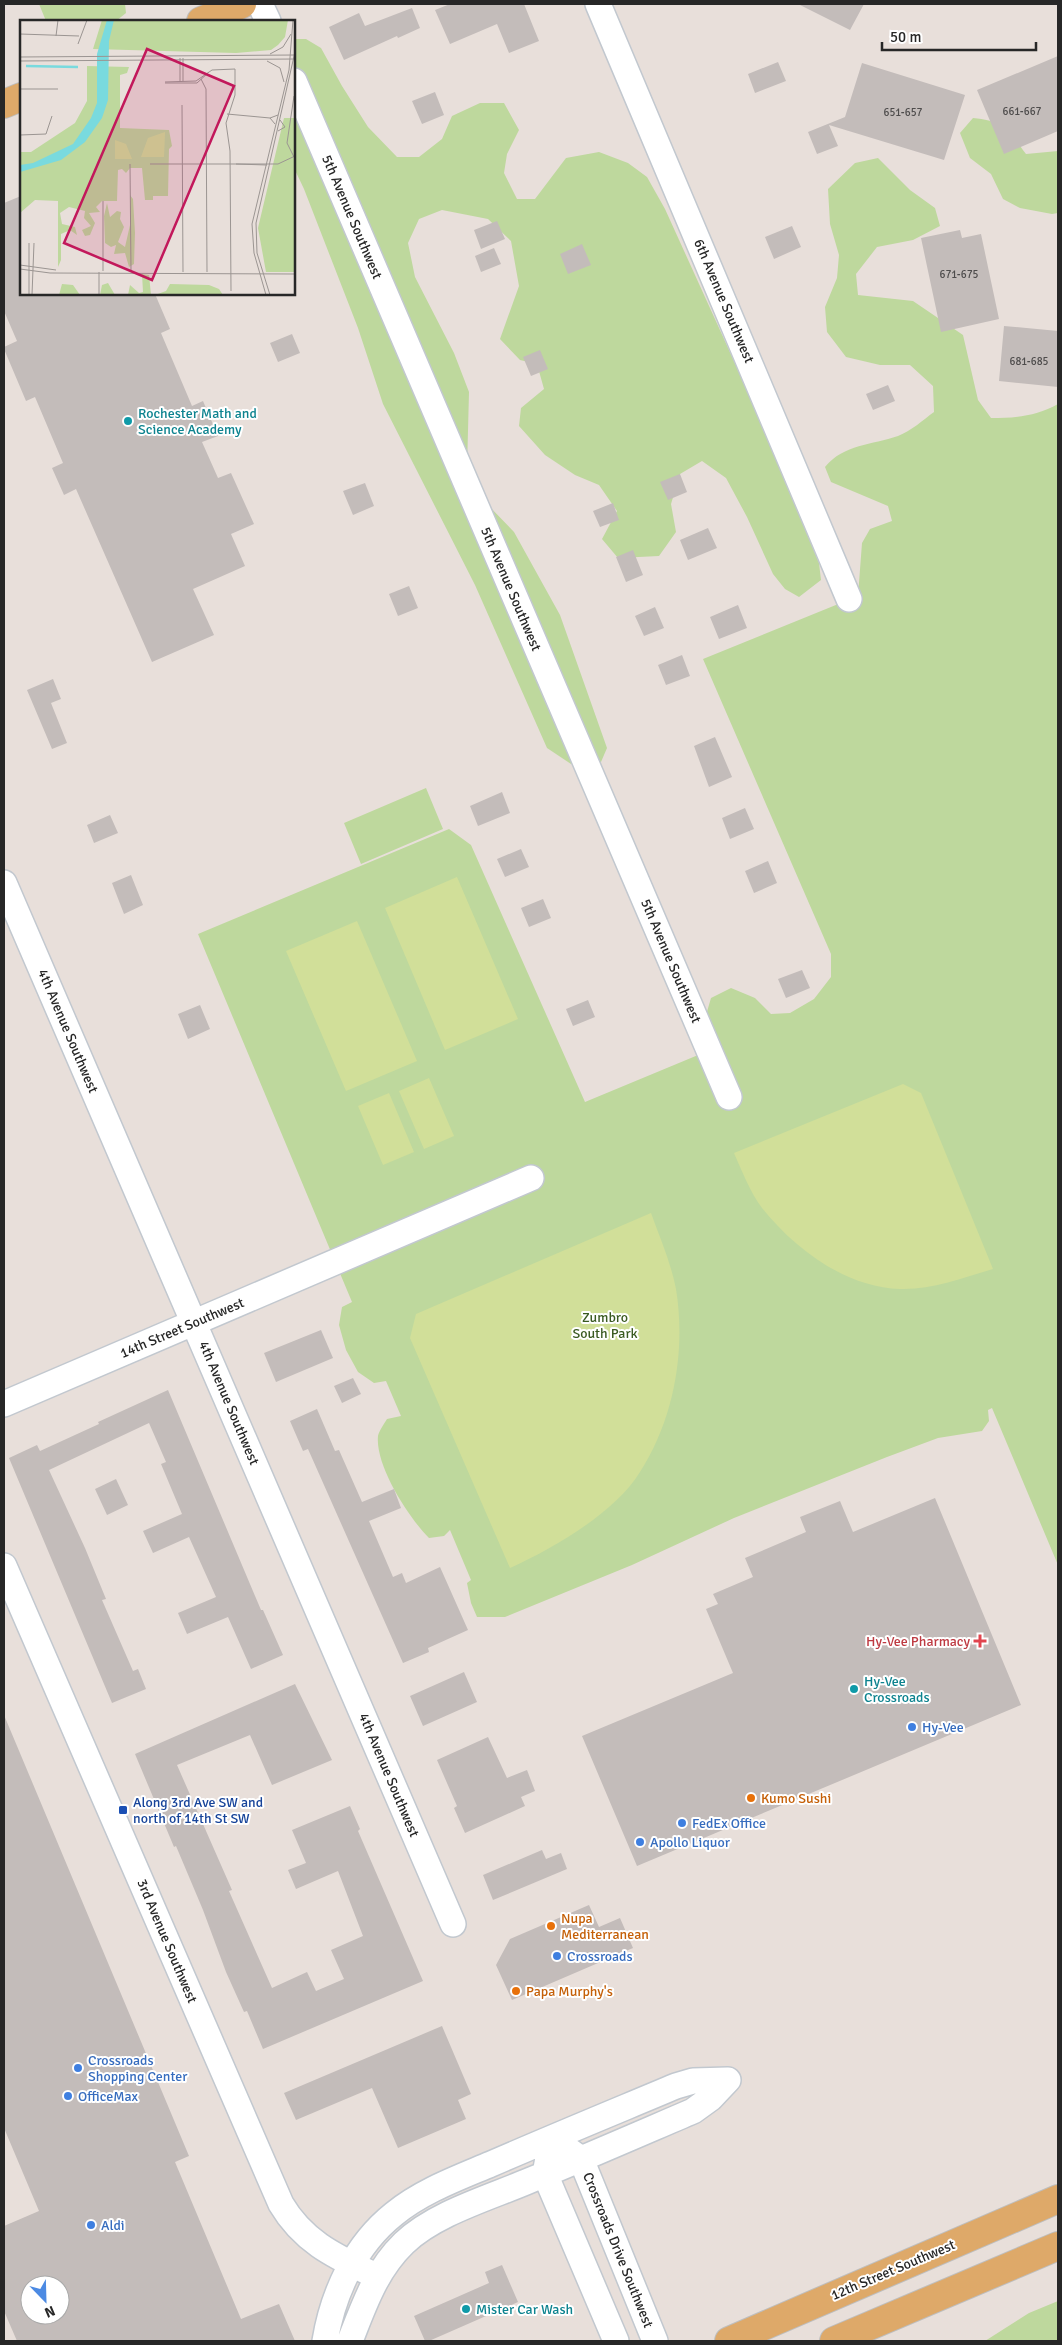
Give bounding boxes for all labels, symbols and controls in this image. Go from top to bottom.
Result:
inset map [20,20,295,295]
scale bar [882,20,1036,52]
text: 50 m [890,28,921,46]
house number: 661-667 [1002,105,1042,118]
house number: 651-657 [883,106,923,119]
street label: 5th Avenue Southwest [318,152,386,282]
street label: 6th Avenue Southwest [690,236,758,366]
house number: 671-675 [939,268,979,281]
house number: 681-685 [1009,355,1049,368]
place label: Rochester Math and Science Academy [138,405,257,438]
marker: Rochester Math and Science Academy [122,415,134,427]
street label: 5th Avenue Southwest [477,524,545,654]
street label: 5th Avenue Southwest [637,896,705,1026]
street label: 4th Avenue Southwest [34,966,102,1096]
street label: 14th Street Southwest [117,1294,247,1362]
park label: Zumbro South Park [572,1309,638,1342]
street label: 4th Avenue Southwest [195,1338,263,1468]
place label: Hy-Vee Pharmacy [866,1633,970,1650]
marker: Hy-Vee Pharmacy [974,1635,986,1647]
place label: Hy-Vee Crossroads [864,1673,930,1706]
marker: Hy-Vee Crossroads [848,1683,860,1695]
street label: 4th Avenue Southwest [355,1710,423,1840]
place label: Hy-Vee [922,1719,964,1736]
marker: Hy-Vee [906,1721,918,1733]
place label: Kumo Sushi [761,1790,831,1807]
marker: Kumo Sushi [745,1792,757,1804]
place label: Along 3rd Ave SW and north of 14th St SW [133,1794,263,1827]
marker: Along 3rd Ave SW and north of 14th St SW [117,1804,129,1816]
place label: FedEx Office [692,1815,766,1832]
marker: FedEx Office [676,1817,688,1829]
place label: Apollo Liquor [650,1834,731,1851]
marker: Apollo Liquor [634,1836,646,1848]
street label: 3rd Avenue Southwest [133,1876,201,2006]
place label: Nupa Mediterranean [561,1910,649,1943]
marker: Nupa Mediterranean [545,1920,557,1932]
place label: Crossroads [567,1948,633,1965]
marker: Crossroads [551,1950,563,1962]
place label: Papa Murphy's [526,1983,613,2000]
marker: Papa Murphy's [510,1985,522,1997]
place label: Crossroads Shopping Center [88,2052,188,2085]
marker: Crossroads Shopping Center [72,2062,84,2074]
place label: OfficeMax [78,2088,139,2105]
marker: OfficeMax [62,2090,74,2102]
street label: Crossroads Drive Southwest [579,2170,657,2330]
place label: Aldi [101,2217,125,2234]
marker: Aldi [85,2219,97,2231]
street label: 12th Street Southwest [828,2236,958,2304]
north arrow [20,2275,70,2325]
place label: Mister Car Wash [476,2301,573,2318]
text: N [42,2302,58,2321]
marker: Mister Car Wash [460,2303,472,2315]

